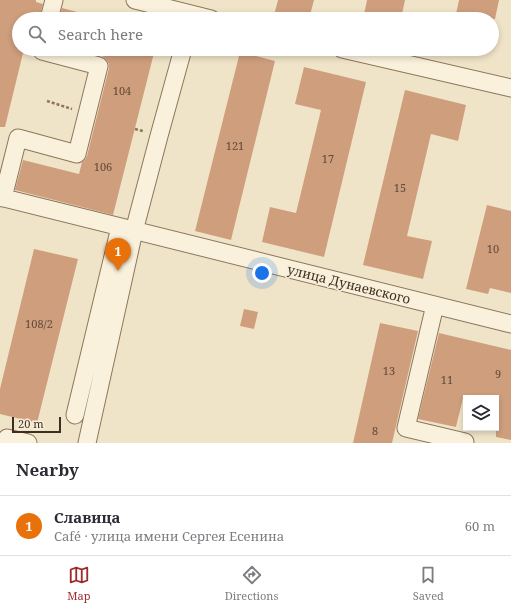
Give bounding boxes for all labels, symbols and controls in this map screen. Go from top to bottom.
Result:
search box [12,12,499,56]
icon: search [26,23,48,45]
text: Search here [58,24,143,44]
house number: 104 [113,83,131,98]
house number: 121 [226,138,244,153]
house number: 17 [322,151,334,166]
house number: 106 [94,159,112,174]
house number: 15 [394,180,406,195]
pin: 1 [105,238,131,271]
house number: 10 [487,241,499,256]
street label: улица Дунаевского [286,260,412,308]
your location [252,263,272,283]
house number: 108/2 [25,316,53,331]
house number: 13 [383,363,395,378]
house number: 9 [495,366,501,381]
house number: 11 [441,372,453,387]
map controls [463,395,499,431]
button: layers [463,395,499,431]
scale bar [12,415,61,434]
text: 20 m [18,416,44,431]
house number: 8 [372,423,378,438]
text: Nearby [16,458,79,481]
text: Славица [54,507,120,527]
text: 1 [25,517,33,535]
text: 60 m [465,517,495,535]
text: Café · улица имени Сергея Есенина [54,527,284,545]
tab: Map [67,564,90,603]
tab: Directions [225,564,278,603]
tab: Saved [413,564,444,603]

